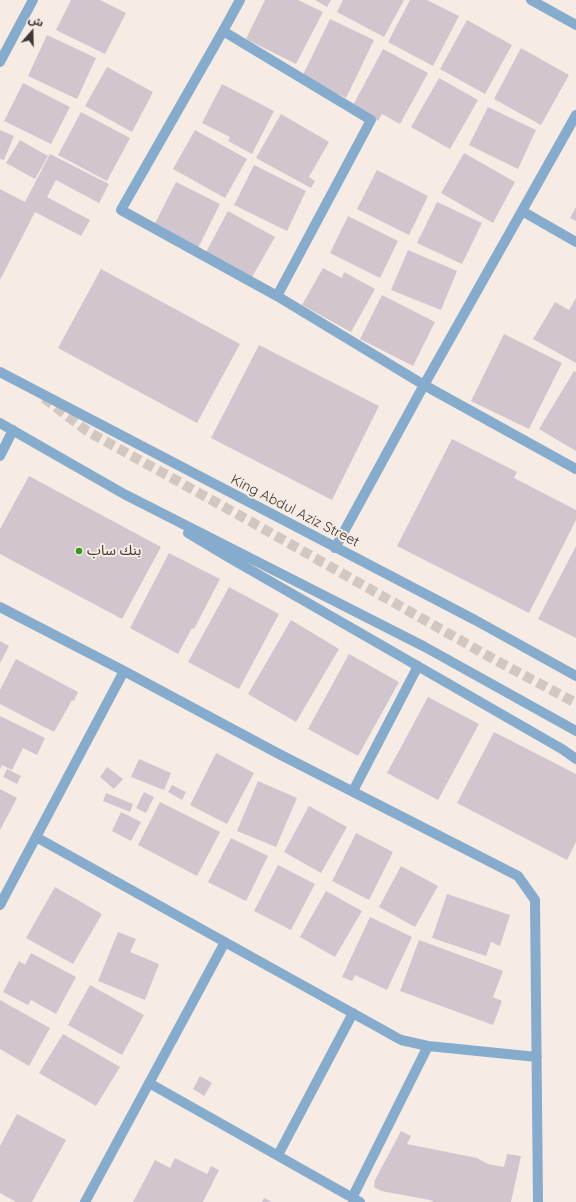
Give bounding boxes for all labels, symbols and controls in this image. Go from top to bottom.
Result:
north arrow [12,12,52,52]
text: ش [27,12,46,30]
street label: King Abdul Aziz Street [228,471,362,551]
place label: بنك ساب [87,543,141,559]
marker: بنك ساب [74,546,84,556]

